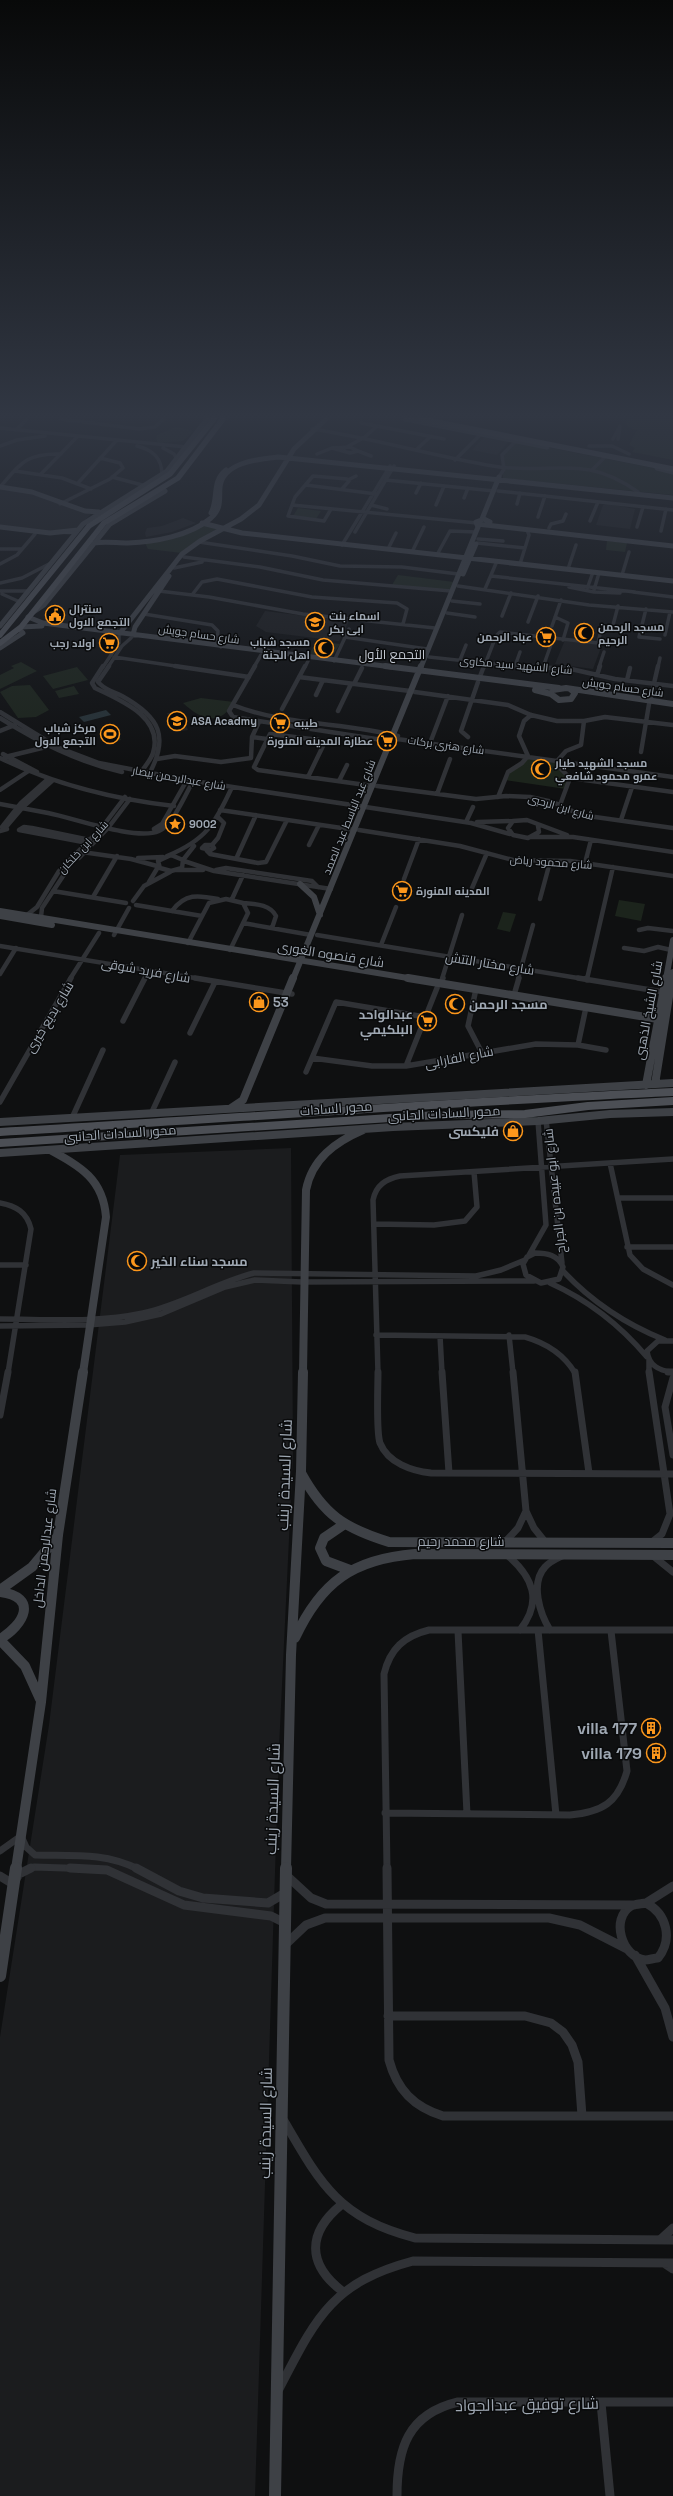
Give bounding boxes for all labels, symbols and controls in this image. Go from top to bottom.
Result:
place label: سنترال التجمع الاول [69,602,130,630]
public building icon: سنترال التجمع الاول [44,604,66,626]
place label: اسماء بنت ابى بكر [328,609,380,636]
school or university icon: اسماء بنت ابى بكر [304,611,326,633]
place label: مسجد الرحمن الرحيم [598,620,664,648]
street label: شارع حسام جويش [157,621,240,648]
mosque icon: مسجد الرحمن الرحيم [573,622,595,644]
supermarket icon: عباد الرحمن [535,626,557,648]
place label: عباد الرحمن [477,630,532,644]
supermarket icon: اولاد رجب [98,632,120,654]
place label: مسجد شباب اهل الجنة [250,635,310,662]
place label: اولاد رجب [50,636,95,651]
mosque icon: مسجد شباب اهل الجنة [313,637,335,659]
district label: التجمع الأول [359,646,425,663]
street label: شارع الشهيد سيد مكاوى [459,653,573,678]
street label: شارع حسام جويش [581,674,664,701]
school or university icon: ASA Acadmy [166,710,188,732]
supermarket icon: طيبه [269,712,291,734]
place label: ASA Acadmy [191,714,257,728]
place label: طيبه [294,716,318,730]
place label: مركز شباب التجمع الاول [35,721,96,749]
sports icon: مركز شباب التجمع الاول [99,723,121,745]
supermarket icon: عطارة المدينه المنورة [376,730,398,752]
street label: شارع هنرى بركات [407,733,485,758]
place label: عطارة المدينه المنورة [267,734,373,749]
place label: مسجد الشهيد طيار عمرو محمود شافعي [554,756,657,786]
street label: شارع عبد الباسط عبد الصمد [319,757,379,877]
mosque icon: مسجد الشهيد طيار عمرو محمود شافعي [530,758,552,780]
street label: شارع عبدالرحمن بيصار [130,763,227,794]
street label: شارع ابن الرحبى [526,791,596,824]
place icon: 9002 [164,813,186,835]
street label: شارع ابن خلكان [55,817,112,877]
place label: 9002 [189,817,217,831]
street label: شارع محمود رياض [509,852,593,873]
supermarket icon: المدينه المنورة [391,880,413,902]
place label: المدينه المنورة [416,884,490,899]
street label: شارع قنصوه الغورى [276,938,385,971]
street label: شارع مختار التتش [444,948,536,979]
street label: شارع فريد شوقى [100,954,192,987]
street label: شارع الشيخ الذهبى [631,959,666,1061]
street label: شارع بديع خيرى [21,978,77,1056]
shop icon: 53 [248,991,270,1013]
mosque icon: مسجد الرحمن [444,993,466,1015]
place label: 53 [273,994,289,1011]
place label: مسجد الرحمن [469,996,547,1013]
place label: عبدالواحد البلكيمي [359,1006,413,1041]
supermarket icon: عبدالواحد البلكيمي [416,1010,438,1032]
street label: شارع الفارابى [423,1043,495,1072]
street label: محور السادات [299,1097,373,1120]
street label: محور السادات الجانبى [387,1102,501,1125]
shop icon: فليكسى [502,1120,524,1142]
street label: محور السادات الجانبى [63,1121,177,1146]
place label: فليكسى [448,1123,499,1140]
street label: شارع ابو عبيده بن الجراح [539,1128,570,1254]
mosque icon: مسجد سناء الخير [126,1250,148,1272]
place label: مسجد سناء الخير [150,1253,248,1270]
street label: شارع السيدة زينب [272,1419,298,1531]
street label: شارع عبدالرحمن الداخل [29,1487,60,1609]
street label: شارع محمد رحيم [418,1533,504,1551]
building icon: villa 177 [640,1717,662,1739]
place label: villa 177 [577,1718,637,1739]
building icon: villa 179 [645,1742,667,1764]
street label: شارع السيدة زينب [260,1743,286,1855]
place label: villa 179 [581,1743,642,1764]
street label: شارع السيدة زينب [254,2067,278,2179]
street label: شارع توفيق عبدالجواد [455,2393,599,2417]

